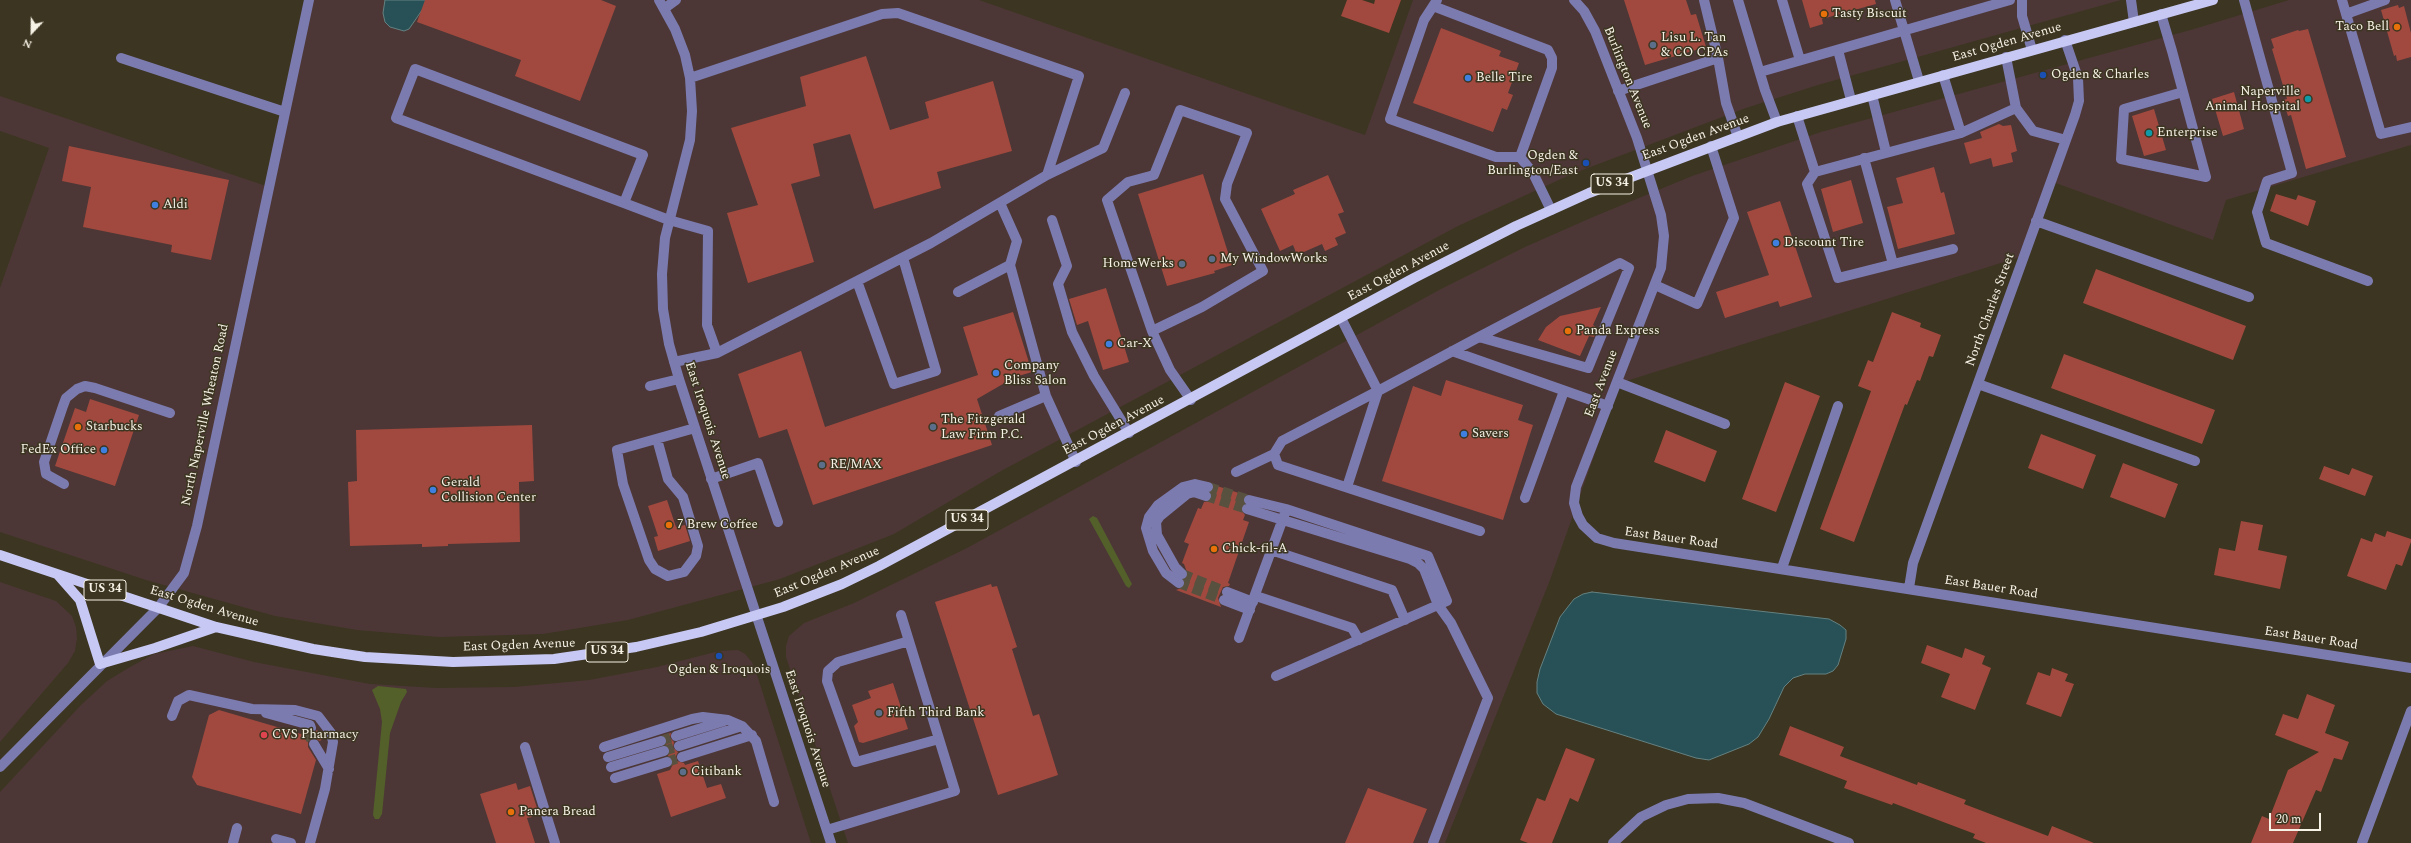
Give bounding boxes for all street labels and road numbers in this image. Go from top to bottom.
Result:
street label: East Ogden Avenue [1951,20,2063,66]
street label: Burlington Avenue [1599,25,1655,131]
street label: East Ogden Avenue [1640,111,1752,165]
road number: US 34 [1591,174,1633,194]
street label: East Ogden Avenue [1345,239,1453,305]
street label: North Charles Street [1963,251,2019,369]
street label: North Naperville Wheaton Road [179,323,233,507]
street label: East Avenue [1582,348,1622,420]
street label: East Iroquois Avenue [681,360,733,482]
street label: East Ogden Avenue [1060,393,1168,459]
road number: US 34 [946,510,988,530]
street label: East Bauer Road [1623,525,1719,553]
street label: East Ogden Avenue [772,544,882,602]
street label: East Bauer Road [1943,573,2039,603]
road number: US 34 [84,580,126,600]
street label: East Ogden Avenue [148,583,260,631]
street label: East Bauer Road [2263,624,2359,654]
street label: East Ogden Avenue [462,636,576,656]
road number: US 34 [586,642,628,662]
street label: East Iroquois Avenue [781,668,833,790]

